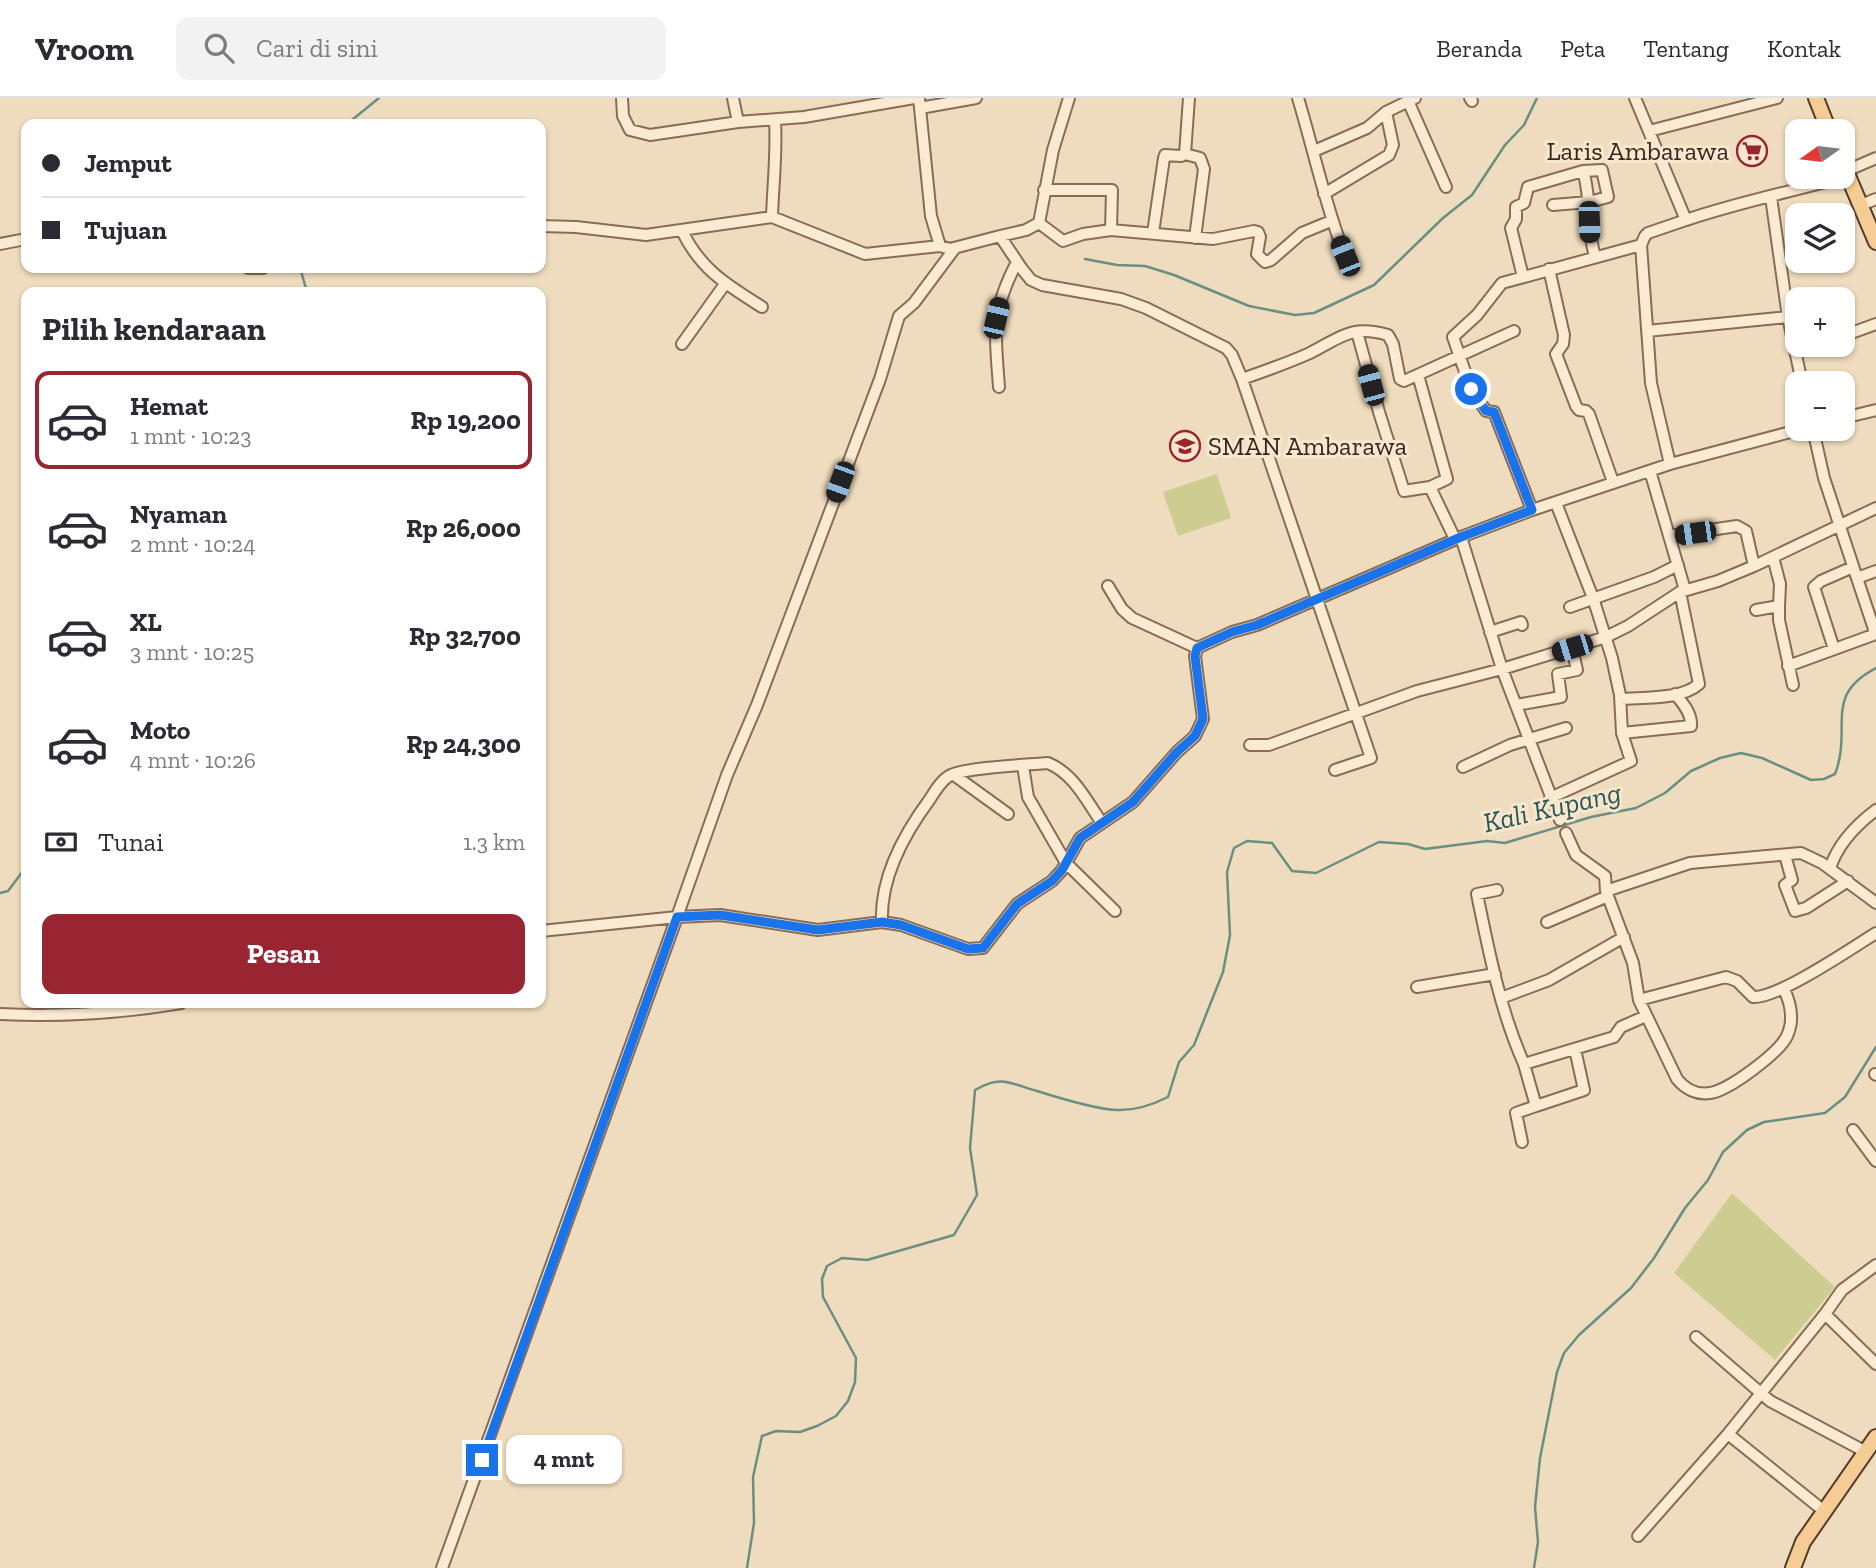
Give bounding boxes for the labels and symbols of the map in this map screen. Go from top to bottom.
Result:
north arrow [1785,119,1855,189]
supermarket icon: Laris Ambarawa [1735,134,1769,168]
place label: Laris Ambarawa [1546,135,1729,167]
car [1578,201,1601,243]
car [1328,233,1363,279]
car [982,295,1011,341]
car [1356,362,1387,408]
route start [1455,373,1487,405]
school or university icon: SMAN Ambarawa [1168,429,1202,463]
place label: SMAN Ambarawa [1208,430,1408,462]
car [823,459,858,505]
car [1673,520,1718,546]
car [1549,632,1596,664]
water label: Kali Kupang [1480,775,1625,839]
callout: 4 mnt [506,1436,622,1484]
route end [466,1444,498,1476]

